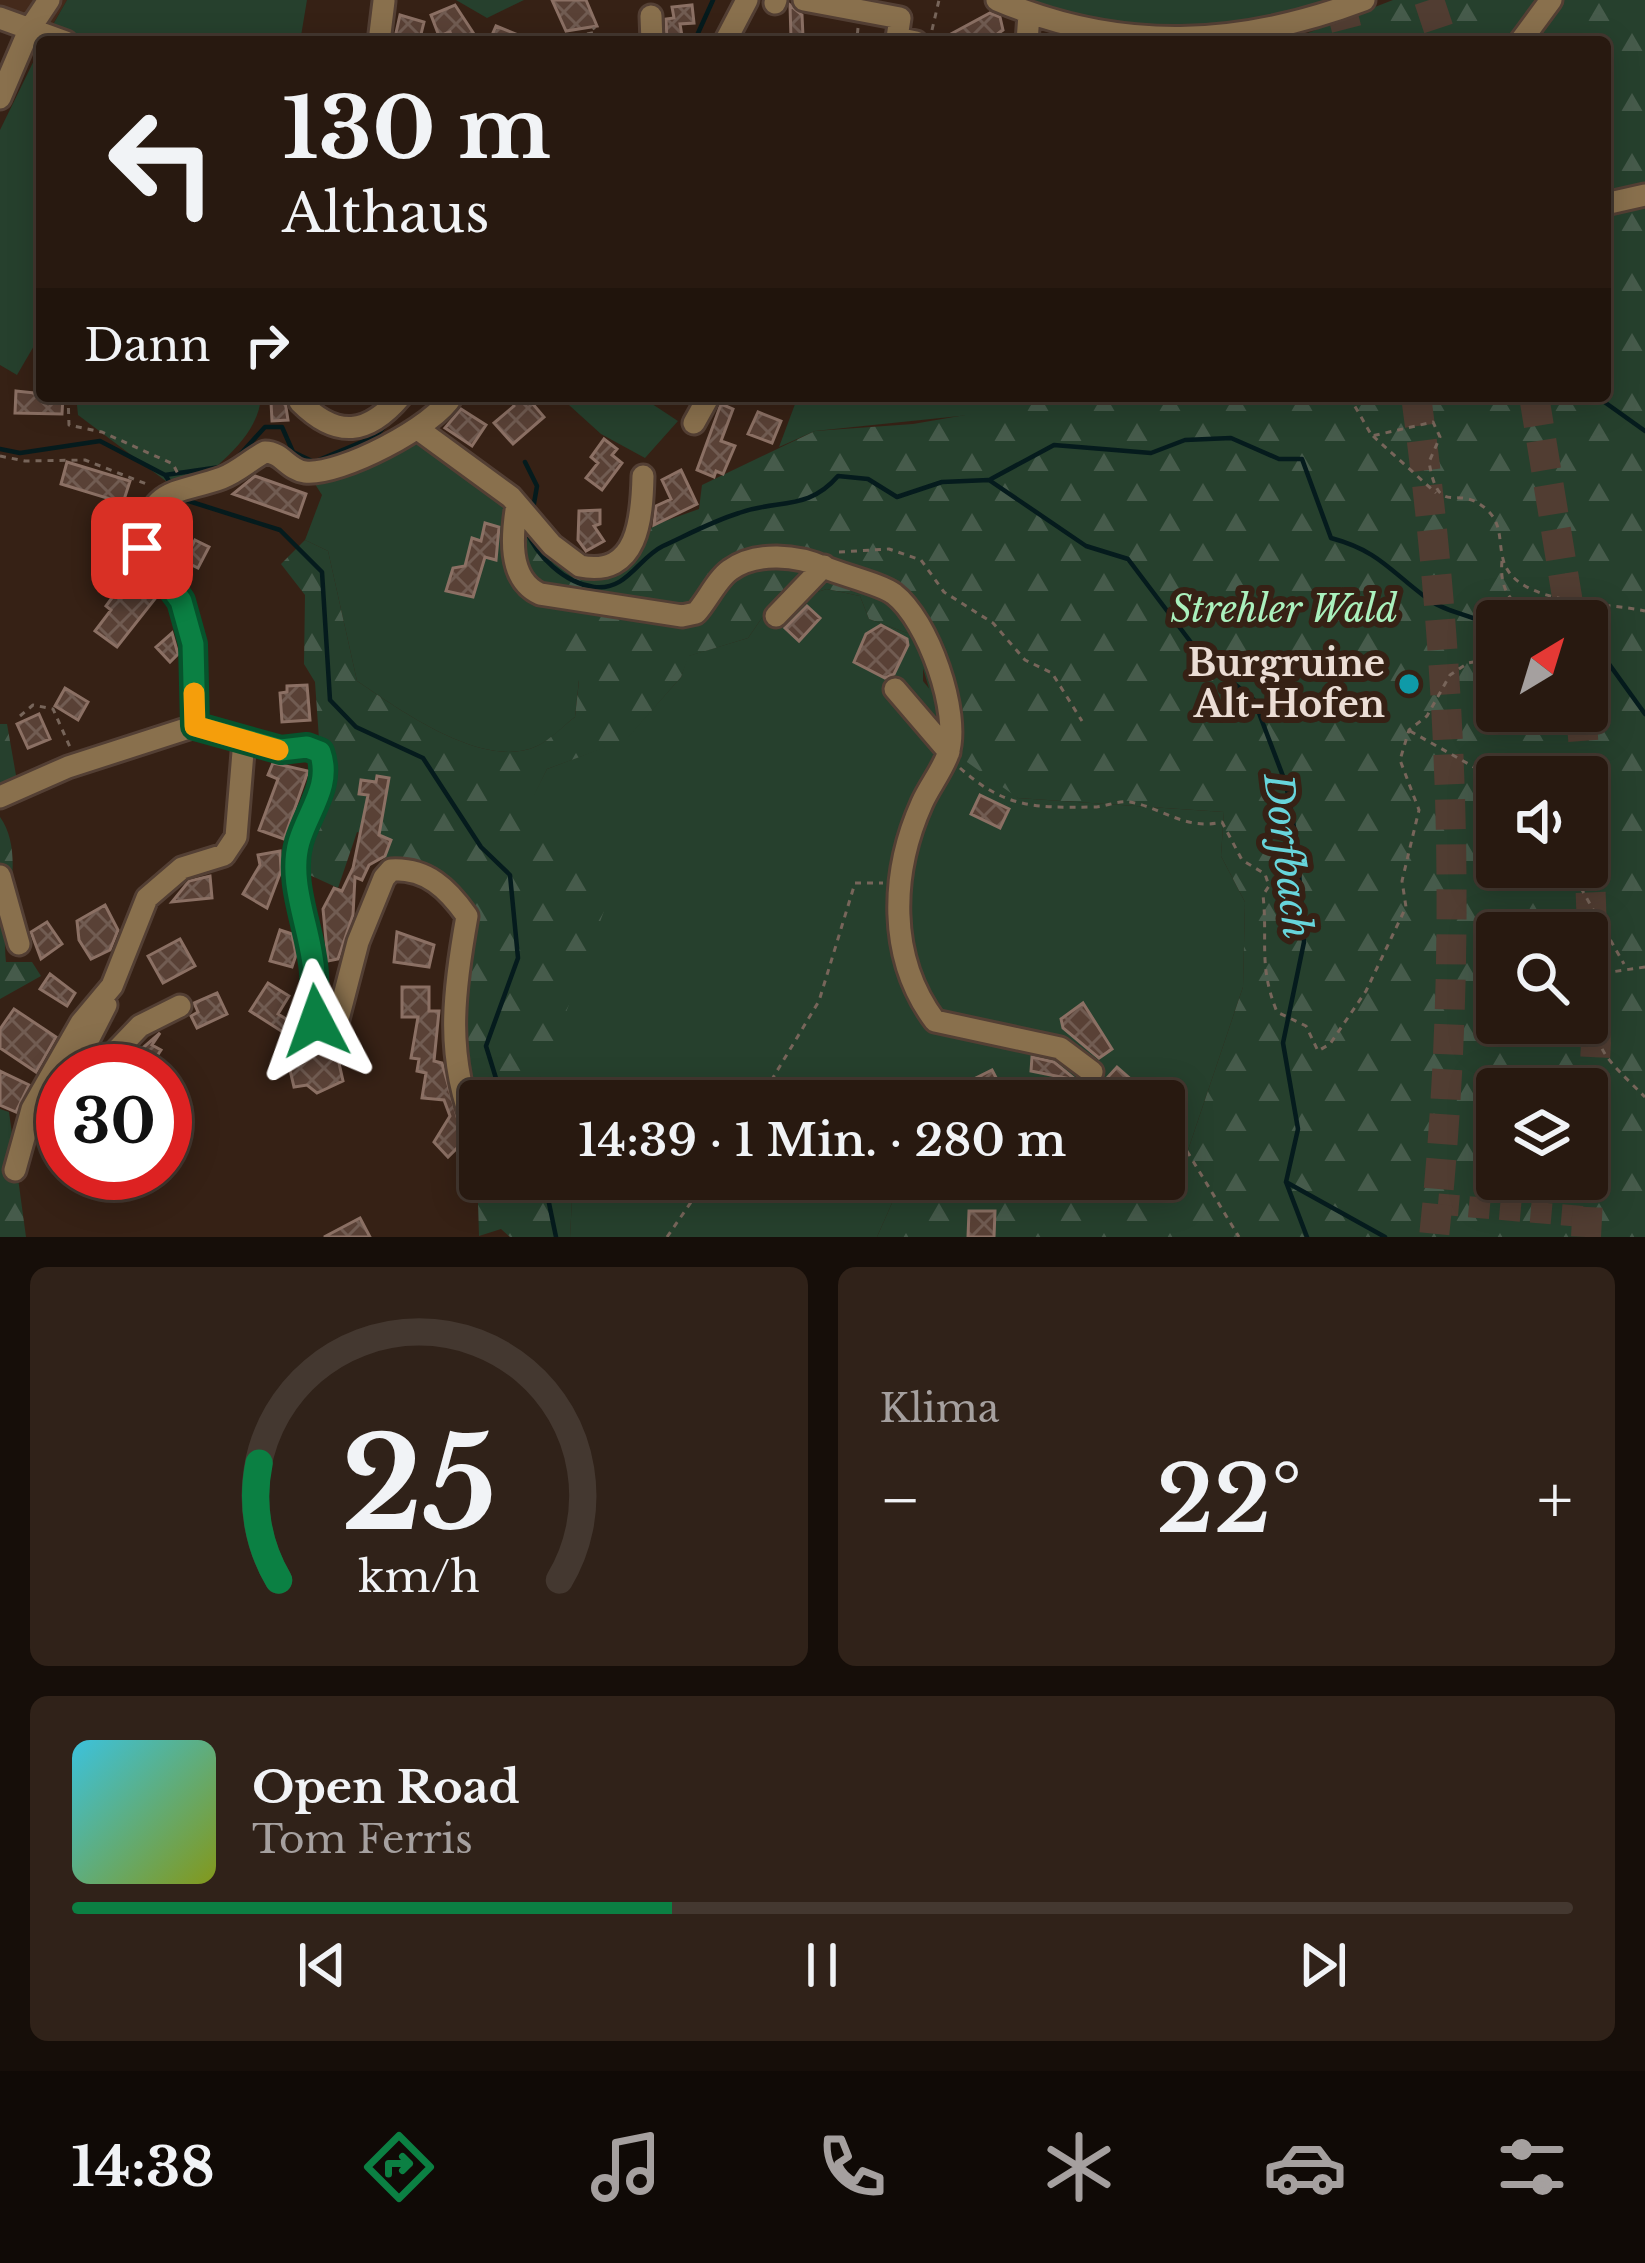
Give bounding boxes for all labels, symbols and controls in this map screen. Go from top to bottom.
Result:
text: 130 m [282,77,551,181]
icon: left [84,84,240,240]
text: Althaus [282,180,489,247]
icon: right [234,312,300,378]
text: Dann [84,317,210,373]
pin [91,497,193,599]
icon: arrive [109,515,175,581]
park label: Strehler Wald [1171,587,1398,632]
north arrow [1476,600,1608,732]
map controls [1476,600,1608,1200]
place label: Burgruine Alt-Hofen [1187,641,1385,727]
marker: Burgruine Alt-Hofen [1396,671,1422,697]
button: sound [1476,756,1608,888]
water label: Dorfbach [1253,769,1322,942]
button: search [1476,912,1608,1044]
position arrow [253,958,379,1084]
speed limit sign: 30 [36,1044,192,1200]
button: layers [1476,1068,1608,1200]
text: 14:39 · 1 Min. · 280 m [578,1112,1066,1168]
text: Klima [880,1384,999,1433]
text: 25 [341,1408,496,1563]
text: 22° [1156,1445,1302,1556]
text: − [880,1459,921,1541]
text: + [1537,1459,1573,1541]
text: km/h [358,1549,480,1603]
text: Open Road [252,1759,520,1815]
text: Tom Ferris [252,1815,473,1864]
icon: previous [289,1932,355,1998]
icon: pause [789,1932,855,1998]
icon: next [1290,1932,1356,1998]
icon: directions [357,2125,441,2209]
icon: music [584,2125,668,2209]
icon: phone [810,2125,894,2209]
icon: climate [1037,2125,1121,2209]
icon: car [1263,2125,1347,2209]
icon: filters [1490,2125,1574,2209]
text: 14:38 [71,2134,215,2201]

